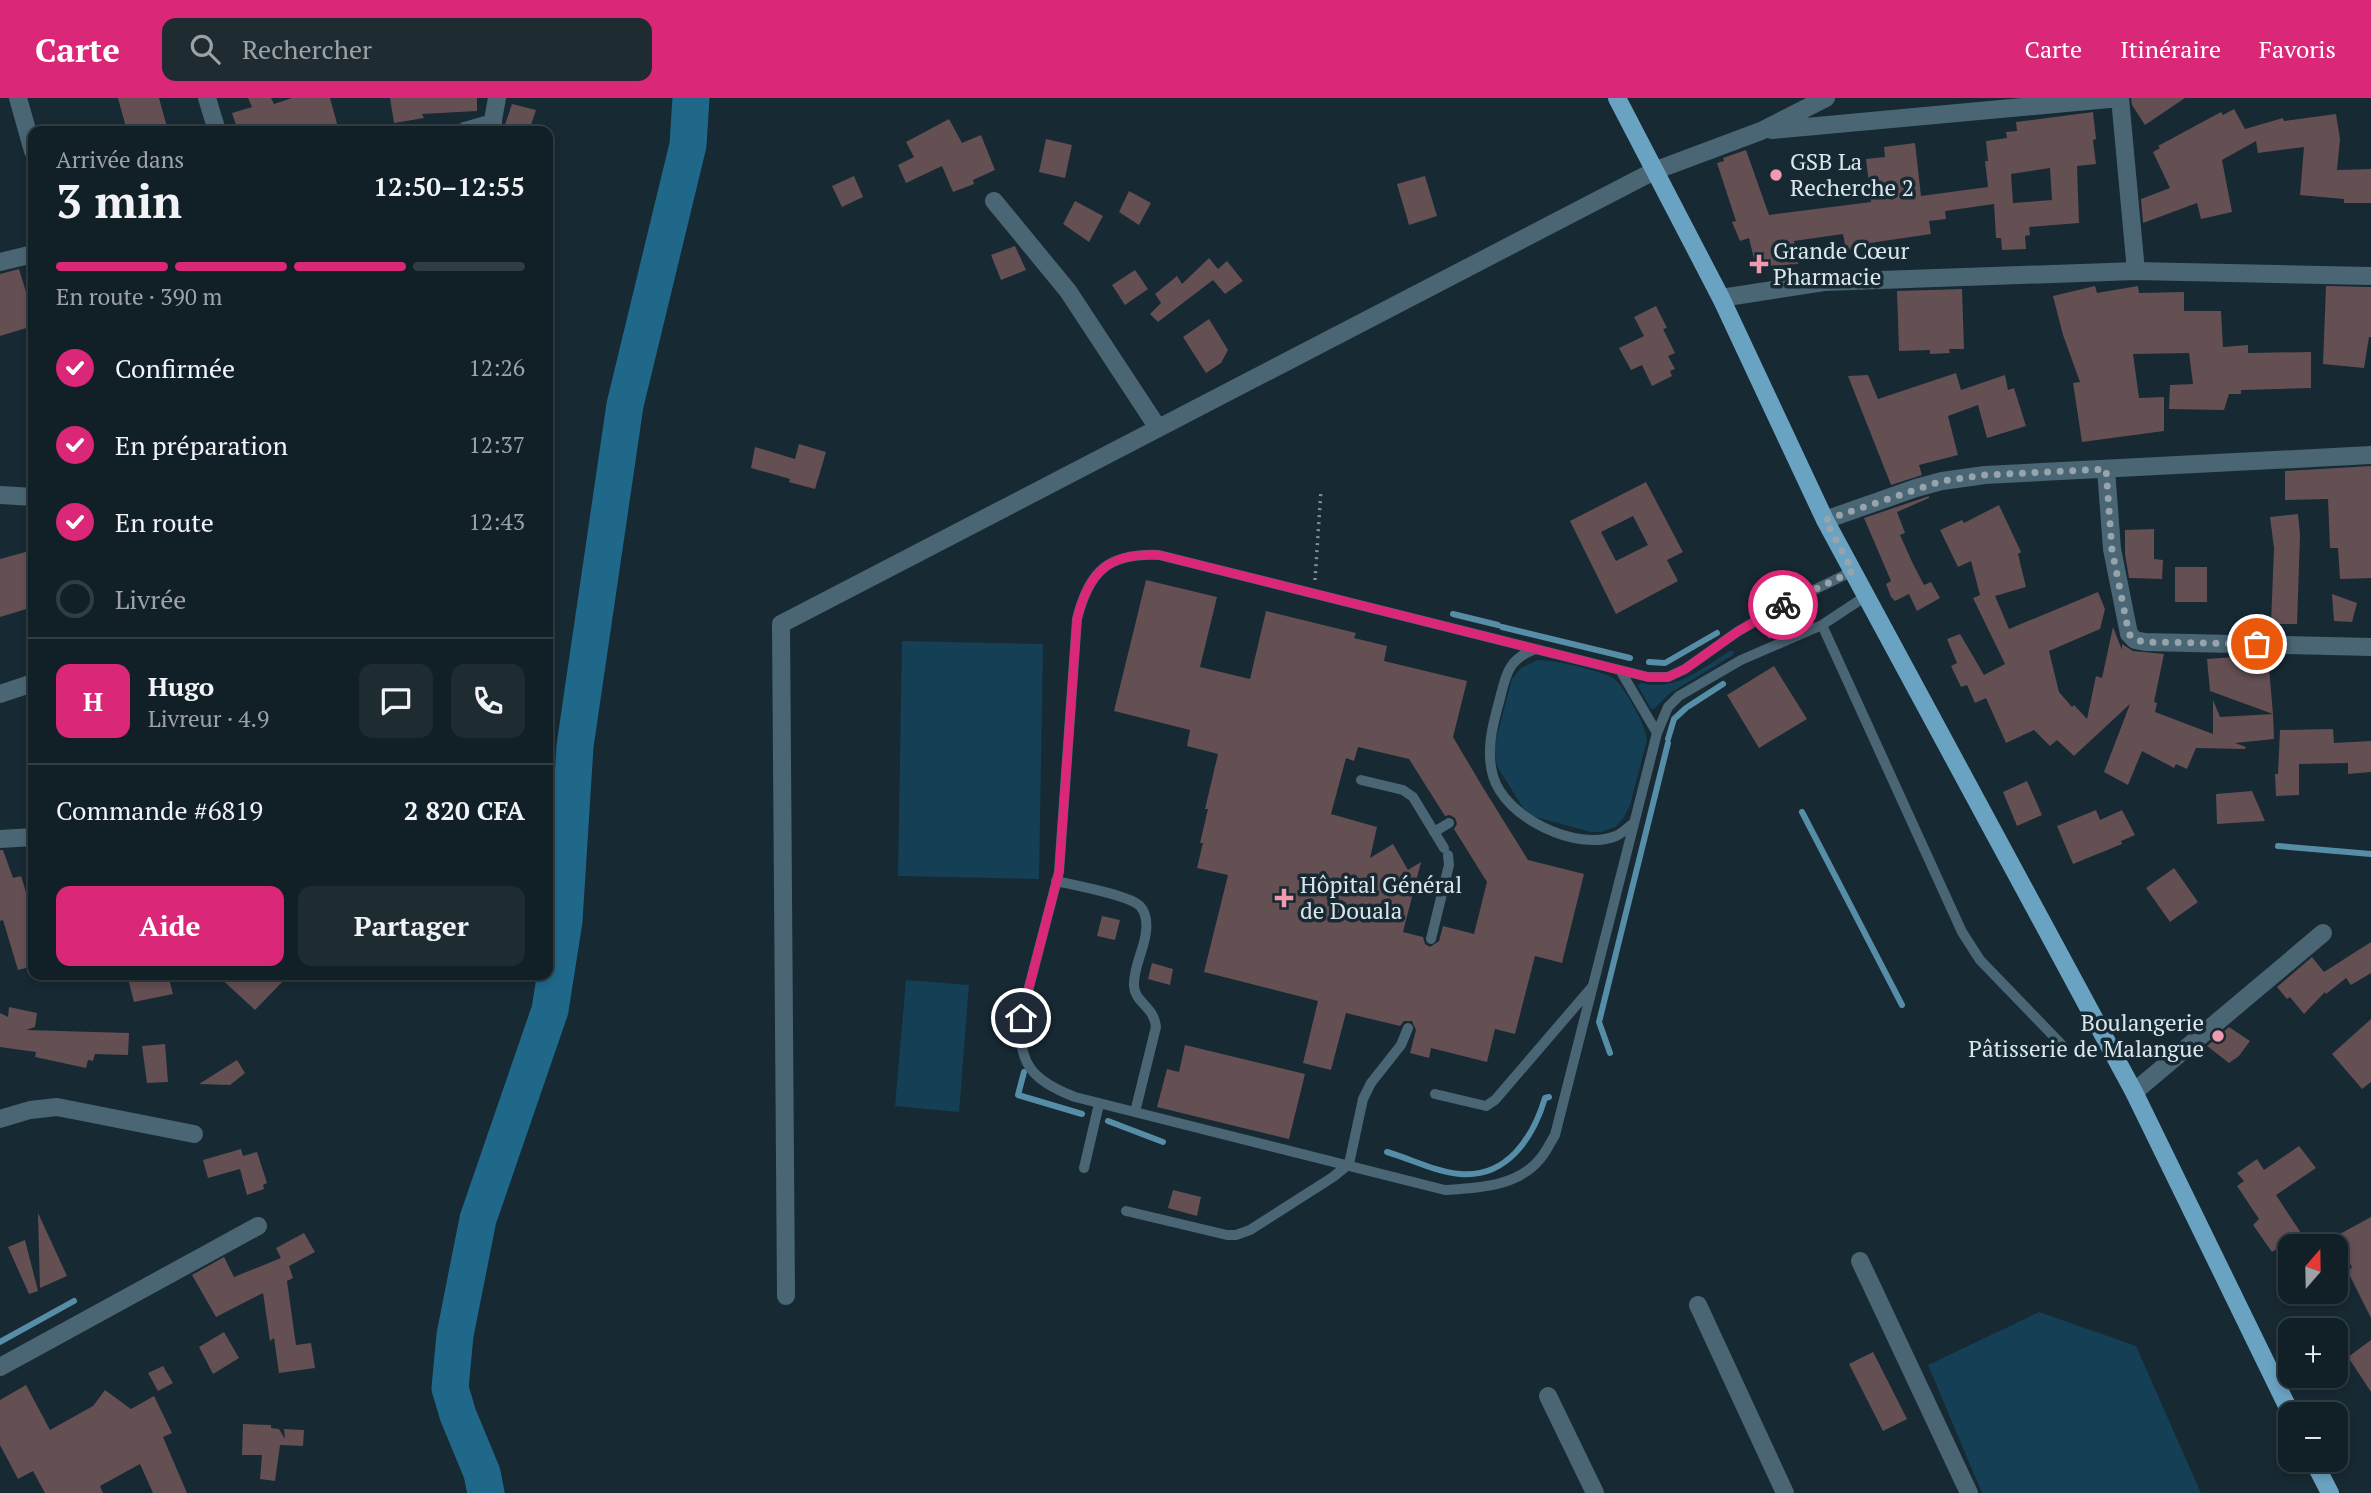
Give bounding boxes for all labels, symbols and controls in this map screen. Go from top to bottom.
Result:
search box [162,18,652,81]
text: Carte [35,28,120,71]
icon: search [186,30,224,68]
text: Rechercher [242,32,372,66]
text: Carte [2024,33,2082,65]
text: Itinéraire [2120,33,2221,65]
text: Favoris [2259,33,2336,65]
text: Arrivée dans [56,144,184,175]
place label: GSB La Recherche 2 [1790,146,1914,203]
marker: GSB La Recherche 2 [1768,167,1784,183]
text: 12:50–12:55 [373,169,525,203]
text: 3 min [56,170,182,231]
place label: Grande Cœur Pharmacie [1773,235,1909,292]
marker: Grande Cœur Pharmacie [1751,256,1767,272]
text: En route · 390 m [56,281,222,312]
icon: check [56,349,94,387]
text: Confirmée [115,351,235,385]
text: 12:26 [468,352,525,383]
icon: check [56,426,94,464]
text: En préparation [115,428,288,462]
text: 12:37 [468,429,525,460]
icon: check [56,503,94,541]
text: En route [115,505,214,539]
text: 12:43 [468,506,525,537]
courier [1748,570,1818,640]
text: Livrée [115,582,186,616]
icon: bike [1764,586,1802,624]
pin [2227,614,2287,674]
icon: bag [2238,625,2276,663]
button: chat [359,664,433,738]
button: phone [451,664,525,738]
text: Hugo [148,669,214,703]
text: H [83,684,103,718]
text: Livreur · 4.9 [148,703,269,734]
text: Commande #6819 [56,793,263,827]
text: 2 820 CFA [404,793,525,827]
place label: Hôpital Général de Douala [1300,869,1462,926]
button: Aide [56,886,284,966]
button: Partager [298,886,525,966]
marker: Hôpital Général de Douala [1274,888,1294,908]
pin [991,988,1051,1048]
icon: home [1002,999,1040,1037]
place label: Boulangerie Pâtisserie de Malangue [1968,1007,2204,1064]
marker: Boulangerie Pâtisserie de Malangue [2210,1028,2226,1044]
north arrow [2278,1234,2348,1304]
map controls [2278,1234,2348,1472]
button: + [2278,1318,2348,1388]
button: − [2278,1402,2348,1472]

